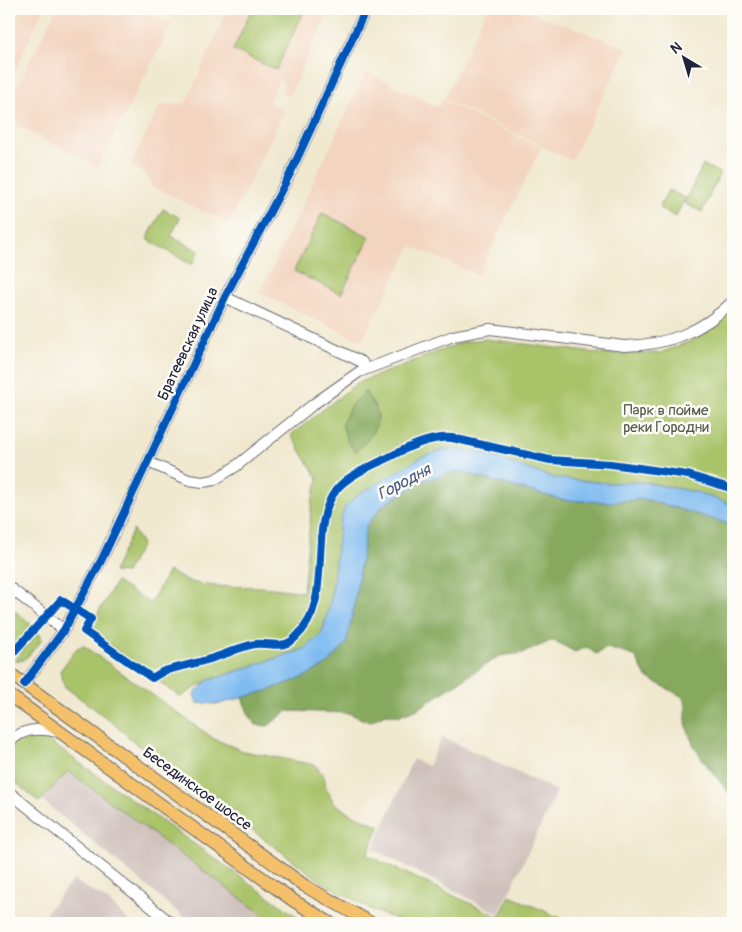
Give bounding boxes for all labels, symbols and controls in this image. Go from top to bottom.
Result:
north arrow [660,32,710,82]
text: N [667,39,685,58]
street label: Братеевская улица [153,284,223,404]
park label: Парк в пойме реки Городни [623,401,709,437]
water label: Городня [374,459,435,504]
street label: Бесединское шоссе [139,743,256,835]

